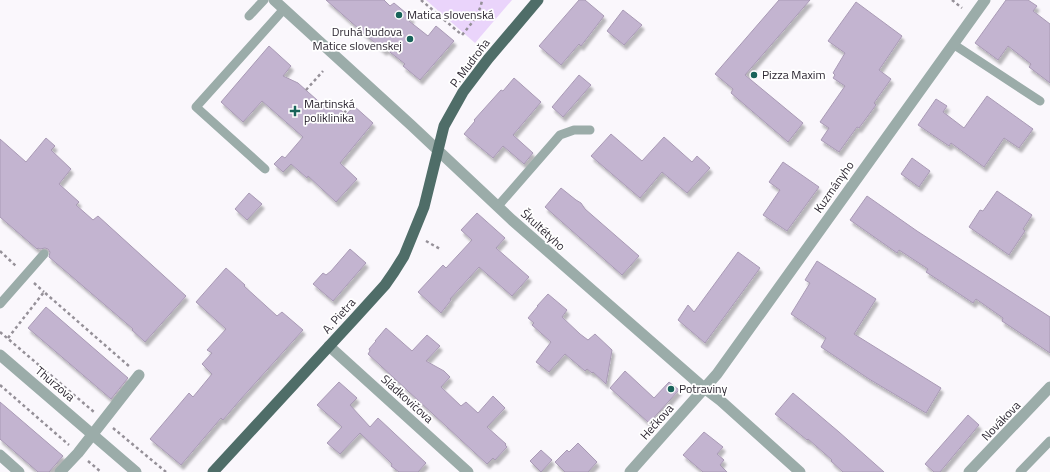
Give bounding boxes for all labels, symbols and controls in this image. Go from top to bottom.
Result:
place label: Matica slovenská [407,5,494,24]
marker: Matica slovenská [394,10,404,20]
place label: Druhá budova Matice slovenskej [313,22,402,55]
marker: Druhá budova Matice slovenskej [405,34,415,44]
street label: P. Mudroňa [445,34,494,91]
place label: Pizza Maxim [762,65,826,84]
marker: Pizza Maxim [749,70,759,80]
place label: Martinská poliklinika [304,94,355,127]
marker: Martinská poliklinika [289,105,301,117]
street label: Kuzmányho [809,157,858,217]
street label: Škultétyho [517,204,570,255]
street label: A. Pietra [317,294,360,338]
street label: Thurzova [31,361,79,406]
street label: Sládkovičova [377,370,438,427]
place label: Potraviny [679,379,727,398]
marker: Potraviny [666,384,676,394]
street label: Novákova [977,396,1025,445]
street label: Hečkova [635,399,678,444]

